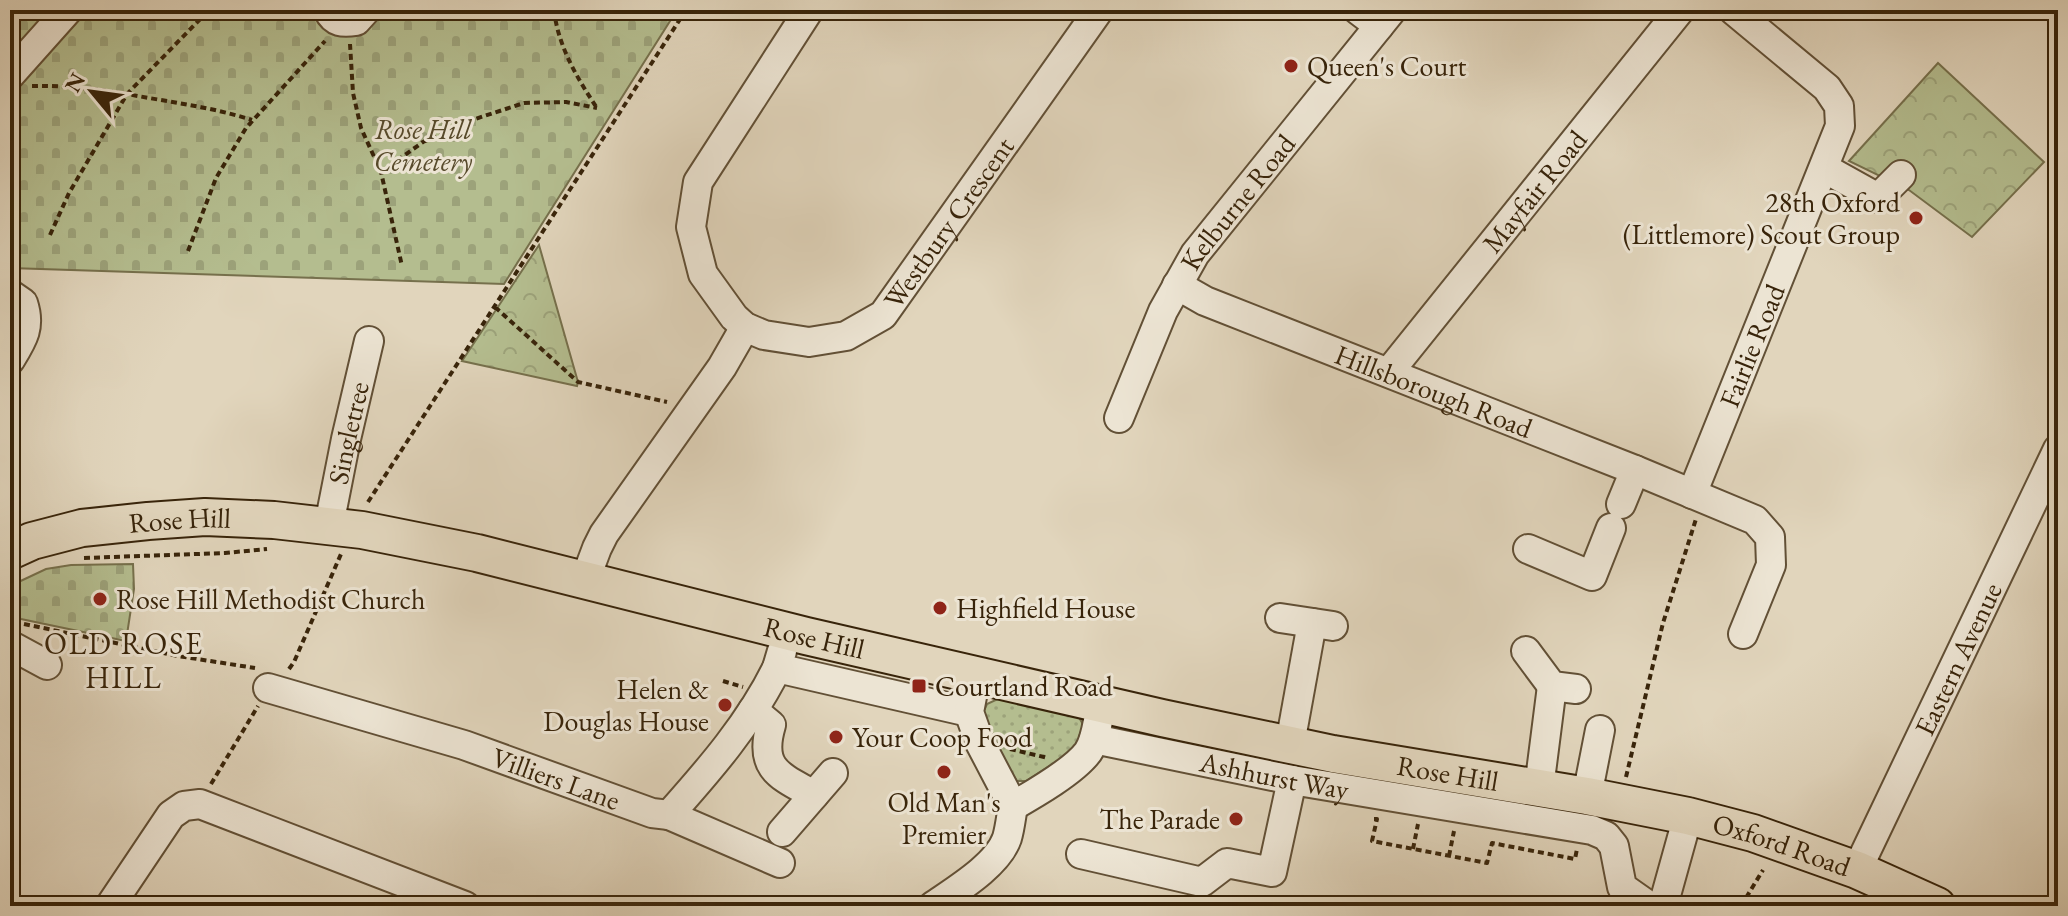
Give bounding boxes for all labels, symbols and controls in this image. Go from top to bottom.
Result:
place label: Queen's Court [1307,48,1467,84]
north arrow [52,52,132,132]
marker: Queen's Court [1282,57,1300,75]
text: N [58,68,92,97]
park label: Rose Hill Cemetery [374,111,473,179]
street label: Mayfair Road [1474,122,1595,260]
street label: Kelburne Road [1172,126,1303,276]
street label: Westbury Crescent [875,129,1022,316]
place label: 28th Oxford (Littlemore) Scout Group [1623,184,1901,252]
marker: 28th Oxford (Littlemore) Scout Group [1907,209,1925,227]
street label: Fairlie Road [1711,278,1793,412]
street label: Hillsborough Road [1330,336,1538,446]
street label: Singletree [319,378,377,487]
street label: Rose Hill [127,499,232,541]
street label: Eastern Avenue [1906,576,2010,741]
place label: Rose Hill Methodist Church [116,581,425,617]
marker: Rose Hill Methodist Church [91,590,109,608]
place label: Highfield House [956,590,1135,626]
marker: Highfield House [931,599,949,617]
street label: Rose Hill [760,608,868,667]
district label: OLD ROSE HILL [44,624,204,697]
place label: Courtland Road [935,668,1114,704]
place label: Helen & Douglas House [543,671,709,739]
marker: Courtland Road [910,677,928,695]
marker: Helen & Douglas House [716,696,734,714]
place label: Your Coop Food [852,719,1033,755]
marker: Your Coop Food [827,728,845,746]
street label: Villiers Lane [487,739,625,818]
street label: Ashhurst Way [1196,743,1352,807]
street label: Rose Hill [1394,747,1502,799]
marker: Old Man's Premier [935,763,953,781]
place label: Old Man's Premier [887,784,1001,852]
place label: The Parade [1099,801,1220,837]
street label: Oxford Road [1709,805,1856,885]
marker: The Parade [1227,810,1245,828]

